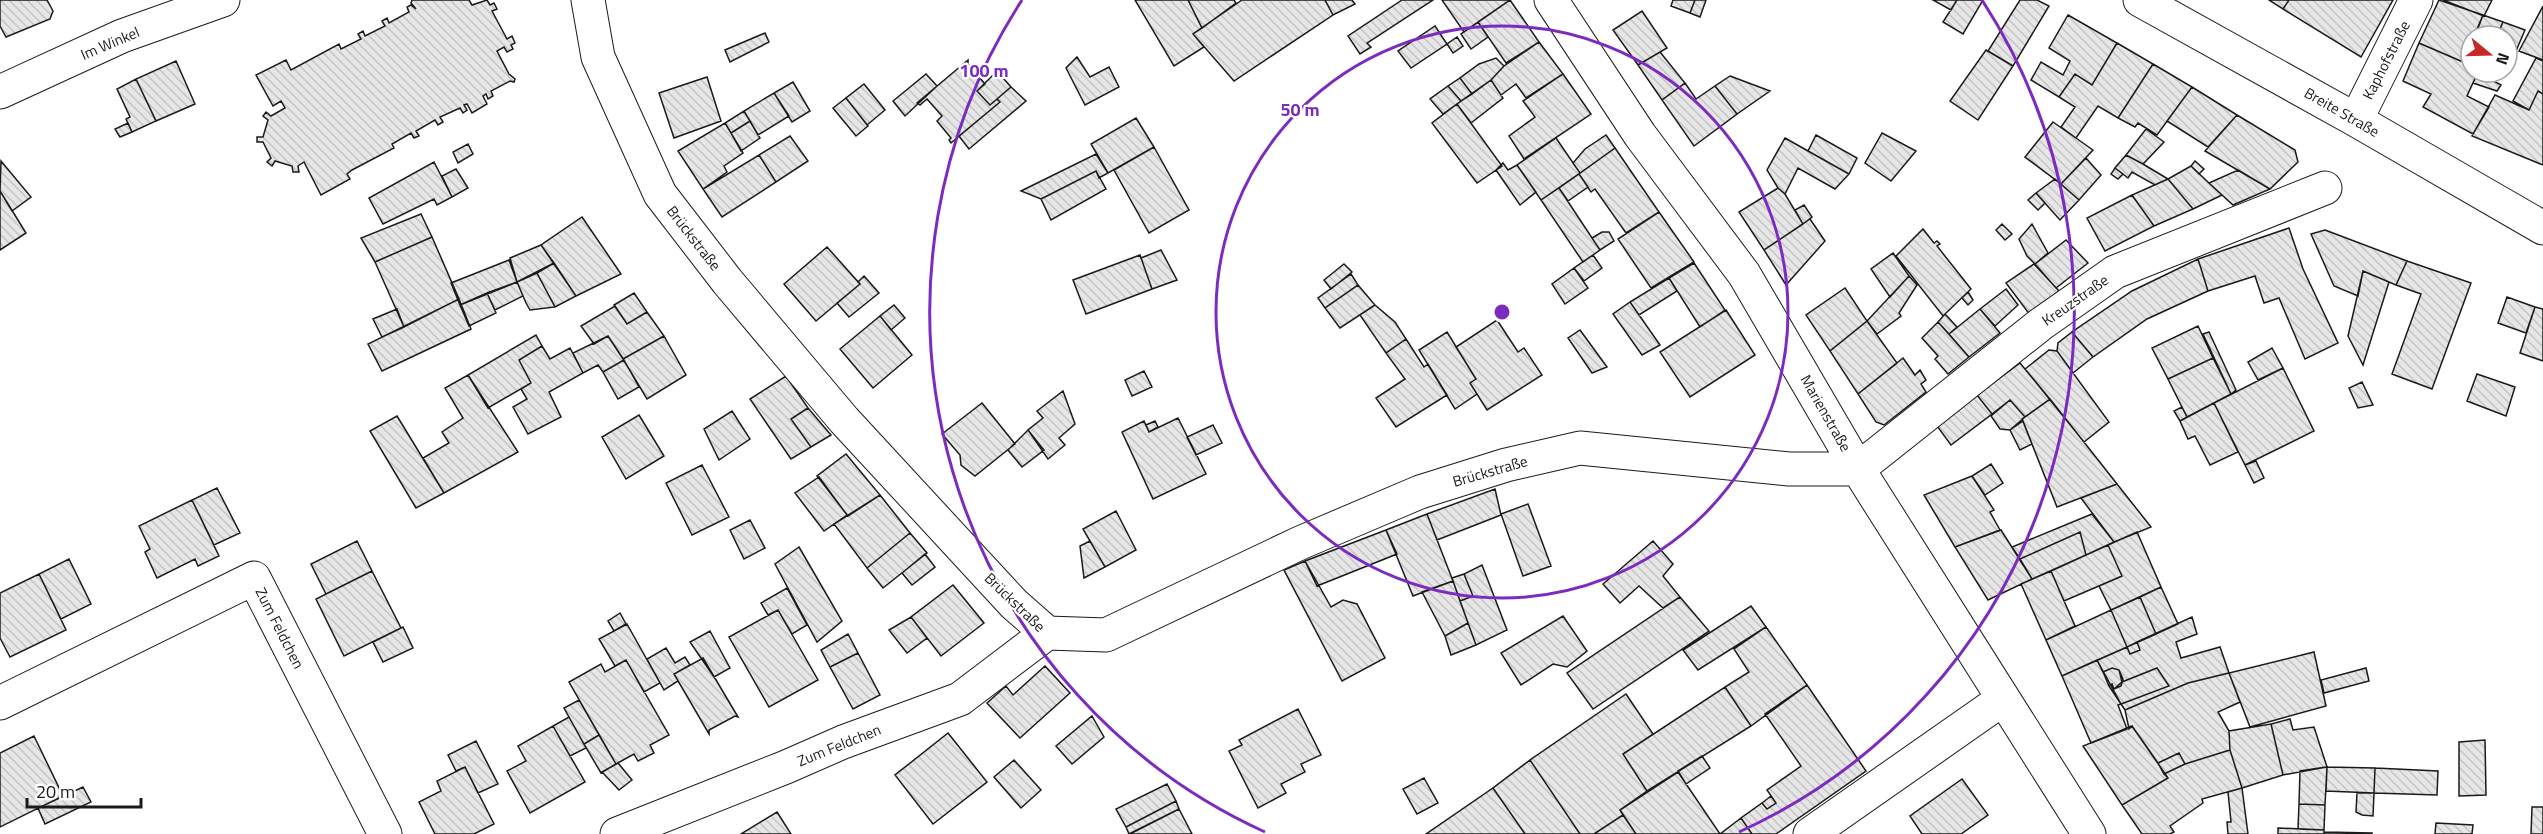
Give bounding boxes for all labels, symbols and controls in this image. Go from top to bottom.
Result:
street label: Kaphofstraße [2356,16,2416,104]
street label: Im Winkel [77,20,143,66]
north arrow [2459,24,2519,84]
text: N [2490,50,2516,68]
text: 100 m [959,57,1009,84]
street label: Breite Straße [2300,81,2384,143]
text: 50 m [1280,96,1320,123]
street label: Brückstraße [661,200,727,276]
street label: Kreuzstraße [2037,268,2113,332]
centre of rings [1492,302,1512,322]
street label: Marienstraße [1795,370,1857,456]
street label: Brückstraße [1450,449,1530,493]
street label: Brückstraße [979,567,1051,637]
street label: Zum Feldchen [250,583,310,673]
street label: Zum Feldchen [794,718,884,772]
scale bar [27,771,141,809]
text: 20 m [36,778,75,805]

